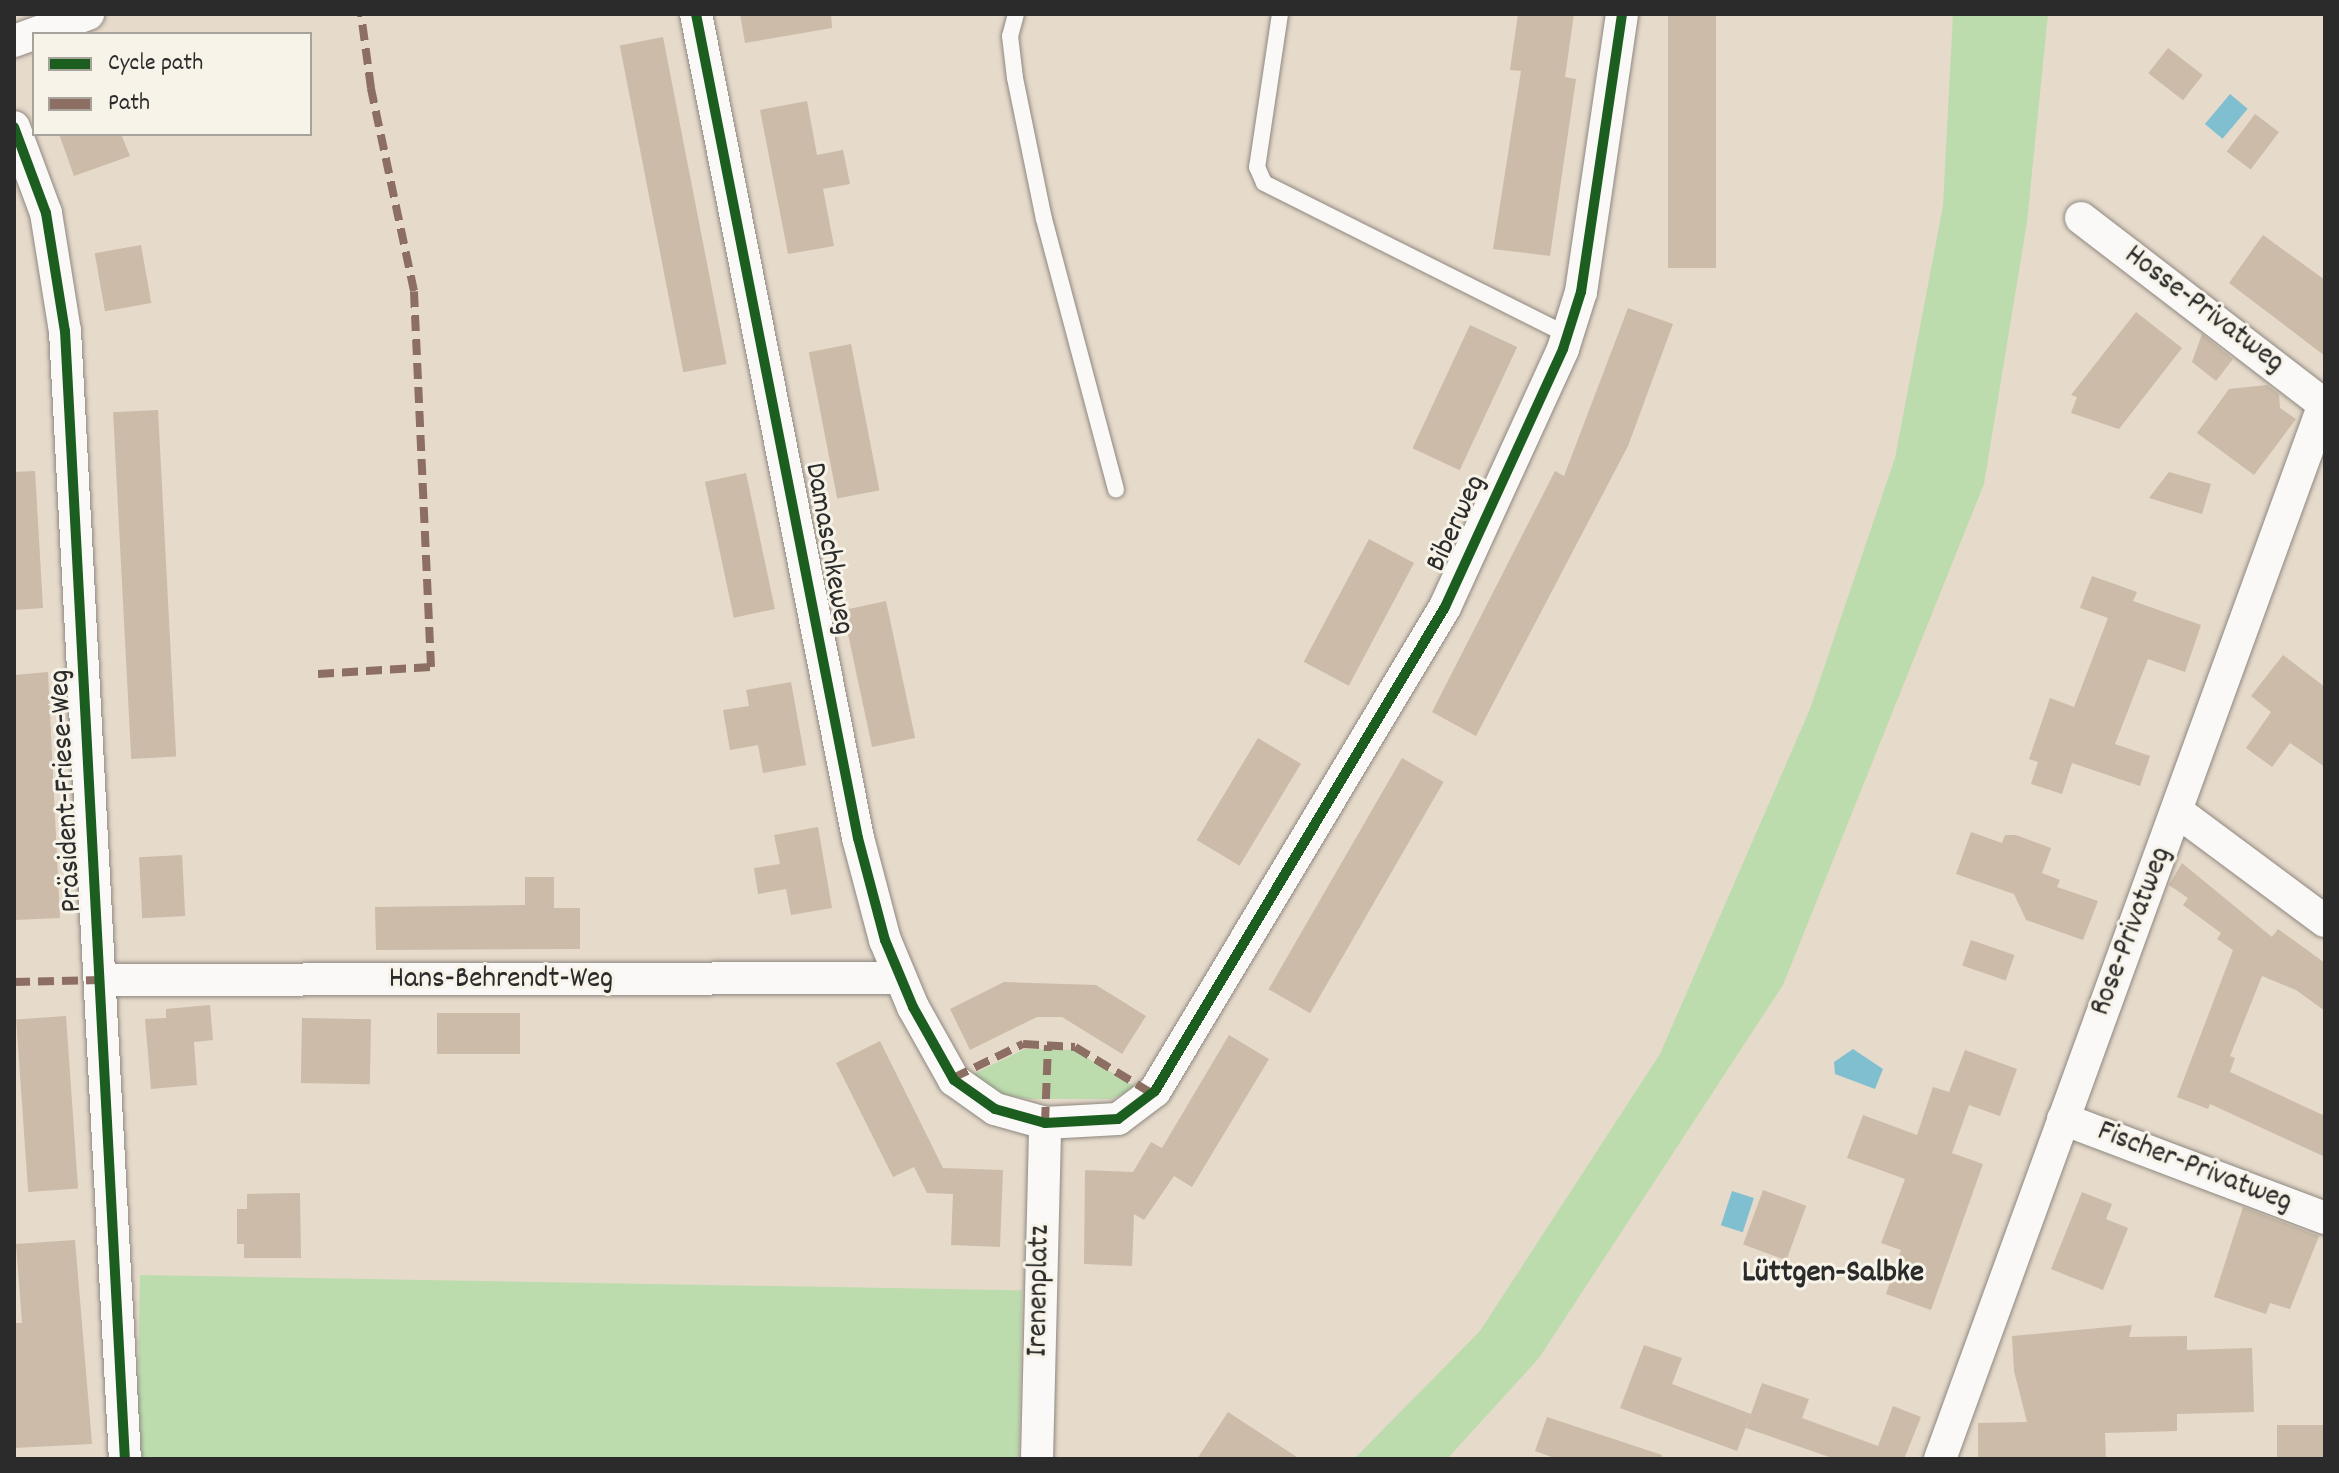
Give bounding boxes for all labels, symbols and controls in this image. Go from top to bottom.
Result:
legend [32,32,312,136]
text: Cycle path [108,47,203,81]
text: Path [108,87,150,121]
street label: Hosse-Privatweg [2116,239,2290,383]
street label: Damaschkeweg [794,460,860,638]
street label: Biberweg [1420,470,1496,578]
street label: Präsident-Friese-Weg [44,669,92,913]
street label: Rose-Privatweg [2084,843,2182,1021]
street label: Hans-Behrendt-Weg [389,963,613,999]
street label: Fischer-Privatweg [2092,1115,2296,1223]
street label: Irenenplatz [1022,1225,1060,1357]
district label: Lüttgen-Salbke [1742,1255,1924,1293]

